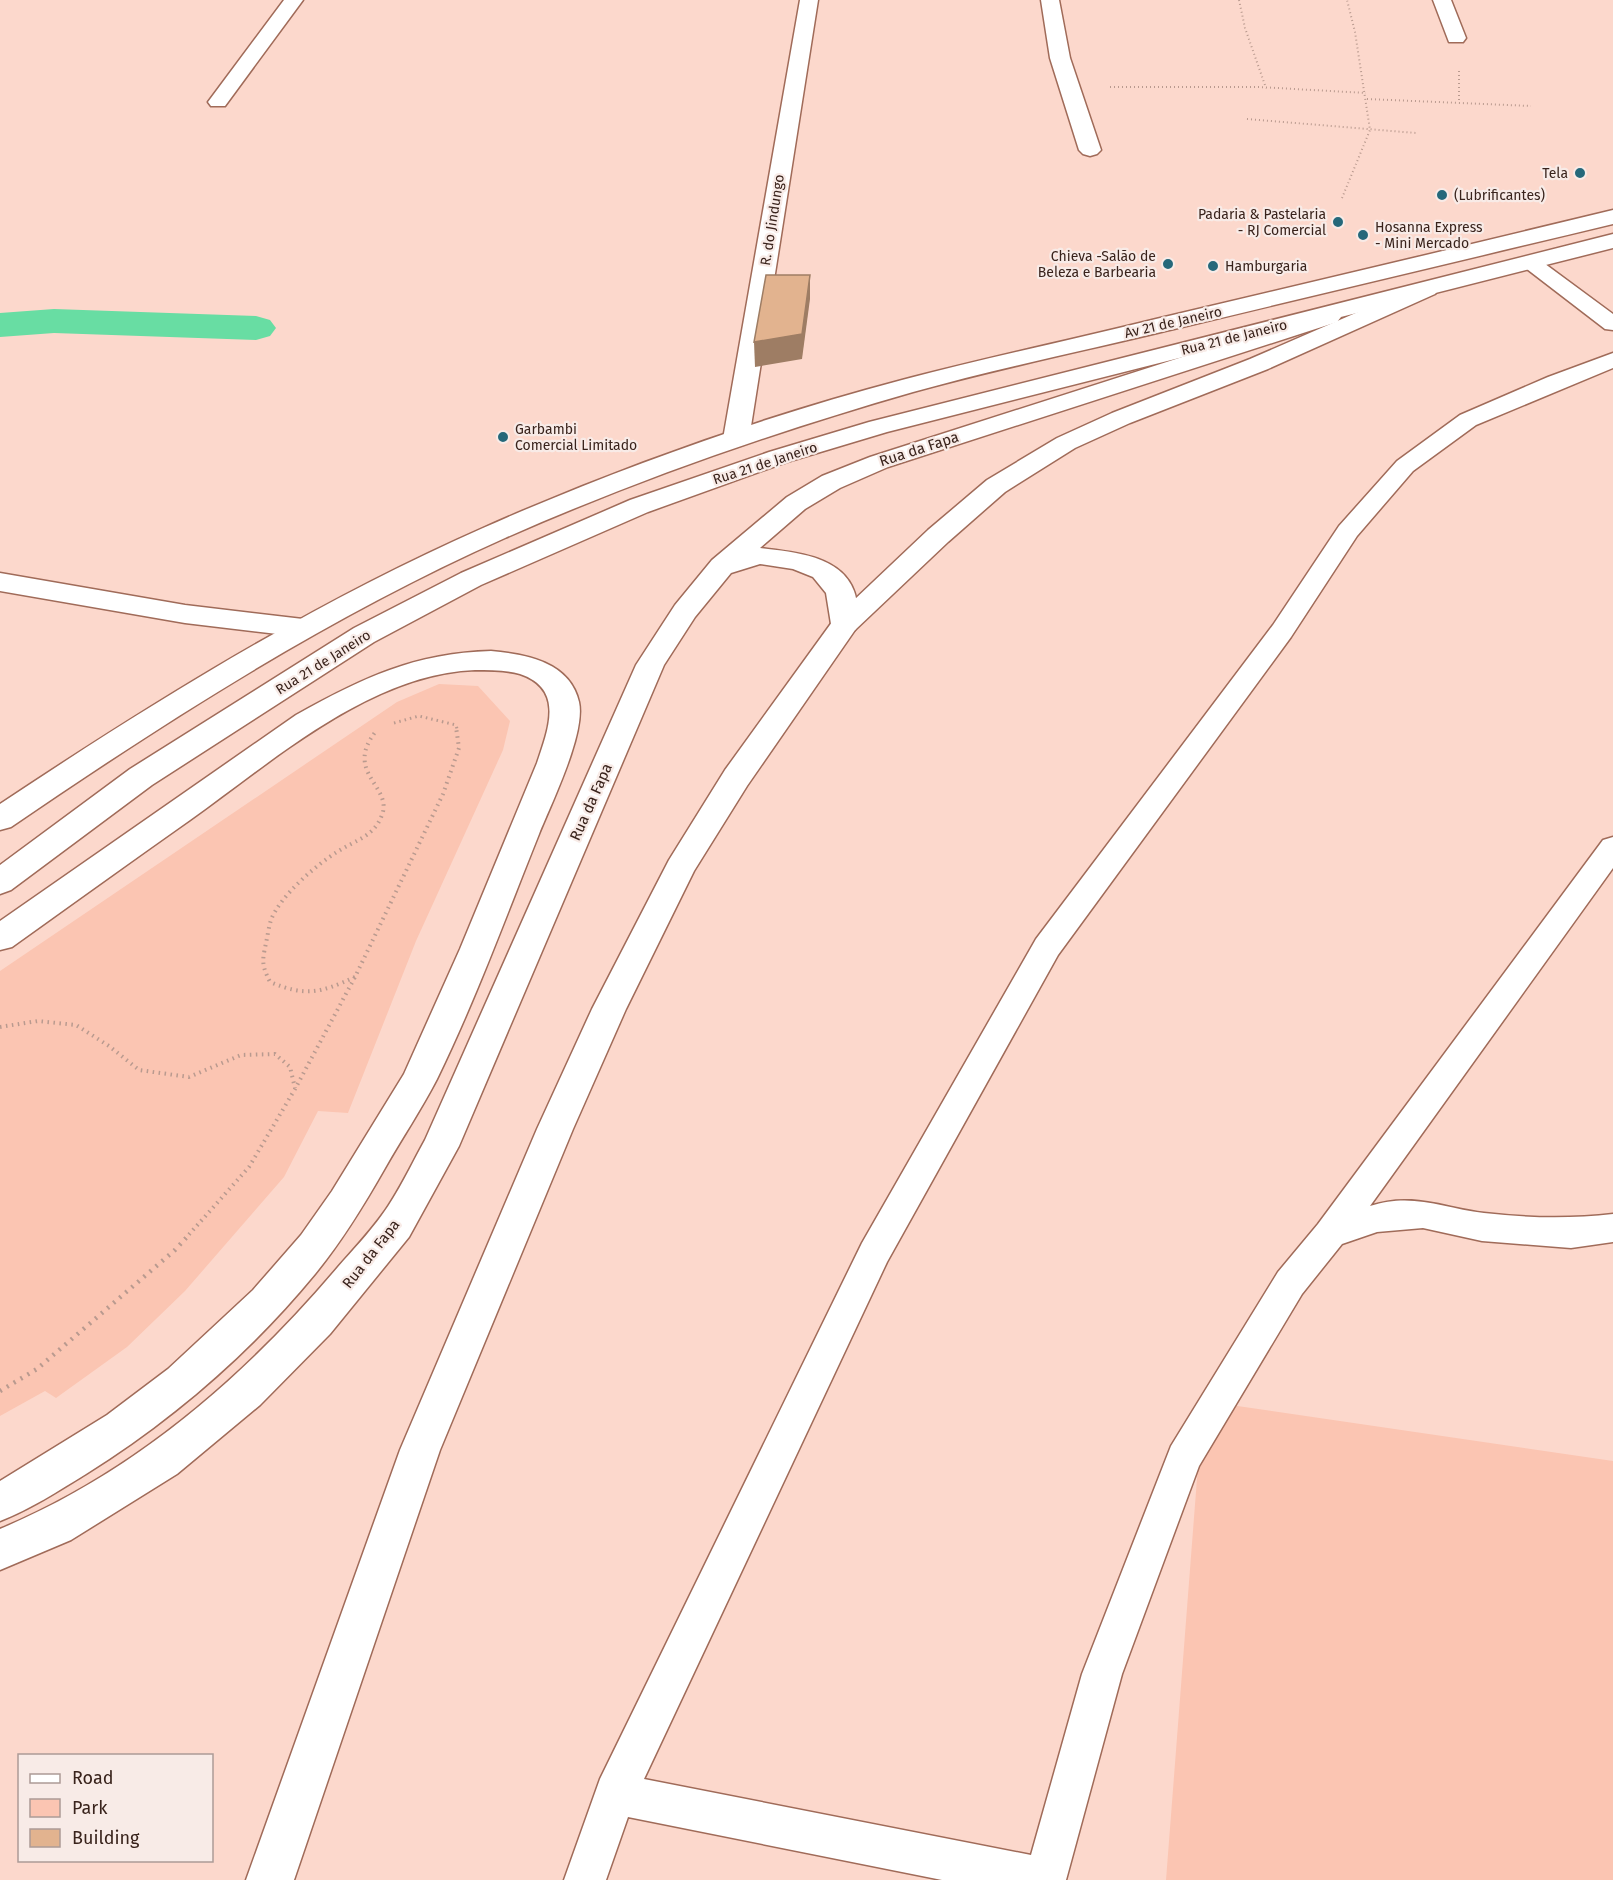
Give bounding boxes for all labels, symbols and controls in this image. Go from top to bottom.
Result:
place label: Tela [1542,165,1568,182]
marker: Tela [1573,166,1587,180]
street label: R. do Jindungo [757,173,788,267]
place label: (Lubrificantes) [1454,187,1545,204]
marker: (Lubrificantes) [1435,188,1449,202]
place label: Padaria & Pastelaria - RJ Comercial [1198,206,1326,239]
marker: Padaria & Pastelaria - RJ Comercial [1331,215,1345,229]
place label: Hosanna Express - Mini Mercado [1375,219,1483,252]
marker: Hosanna Express - Mini Mercado [1356,228,1370,242]
place label: Chieva -Salão de Beleza e Barbearia [1038,248,1156,281]
marker: Chieva -Salão de Beleza e Barbearia [1161,257,1175,271]
place label: Hamburgaria [1225,258,1307,275]
marker: Hamburgaria [1206,259,1220,273]
street label: Av 21 de Janeiro [1123,303,1224,342]
street label: Rua 21 de Janeiro [1179,316,1289,359]
place label: Garbambi Comercial Limitado [515,421,637,454]
street label: Rua da Fapa [877,428,961,470]
marker: Garbambi Comercial Limitado [496,430,510,444]
street label: Rua 21 de Janeiro [711,439,820,488]
street label: Rua 21 de Janeiro [273,626,374,698]
street label: Rua da Fapa [566,761,616,843]
street label: Rua da Fapa [338,1216,404,1292]
legend [18,1754,213,1862]
text: Road [72,1767,114,1789]
text: Park [72,1797,108,1819]
text: Building [72,1827,140,1849]

